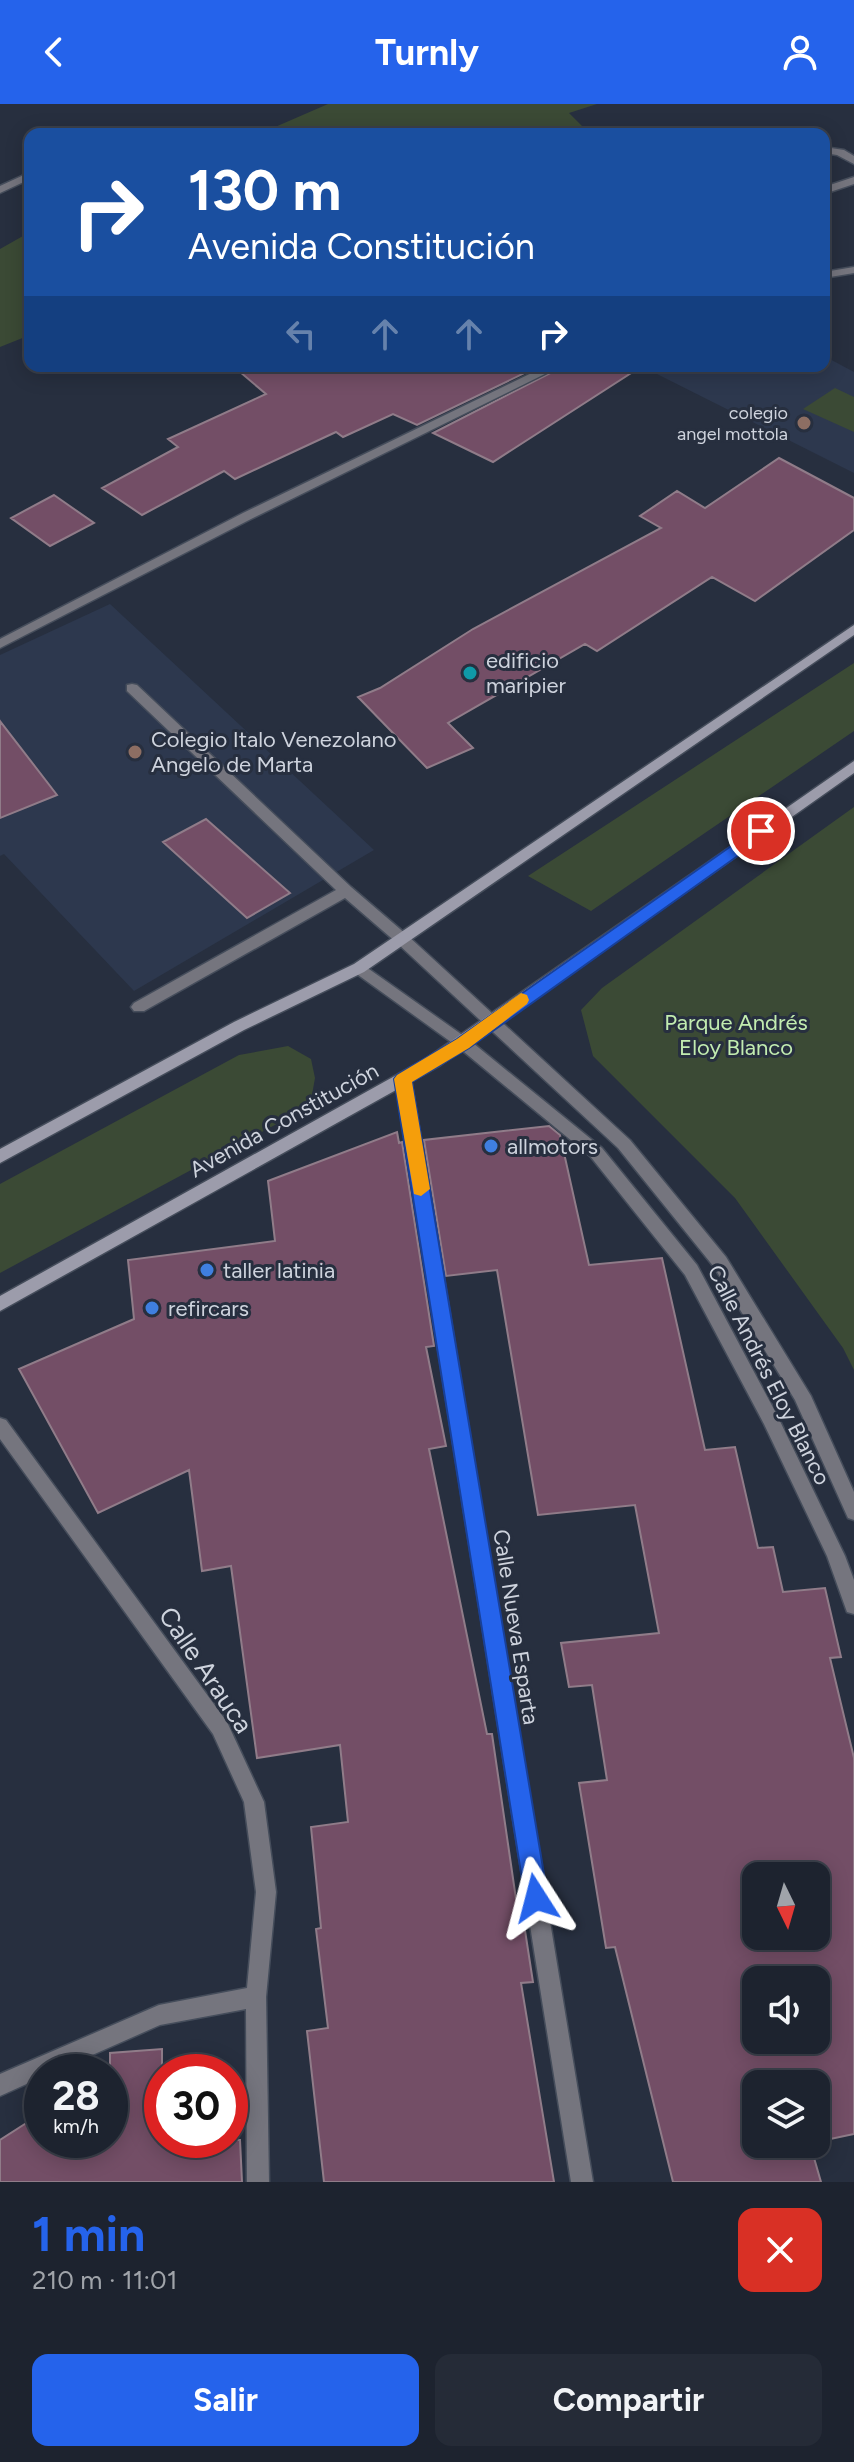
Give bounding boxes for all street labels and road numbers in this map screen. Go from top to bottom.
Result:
street label: Avenida Constitución [185,1057,383,1183]
street label: Calle Andrés Eloy Blanco [702,1261,836,1489]
street label: Calle Nueva Esparta [487,1527,545,1727]
street label: Calle Arauca [152,1601,260,1739]

